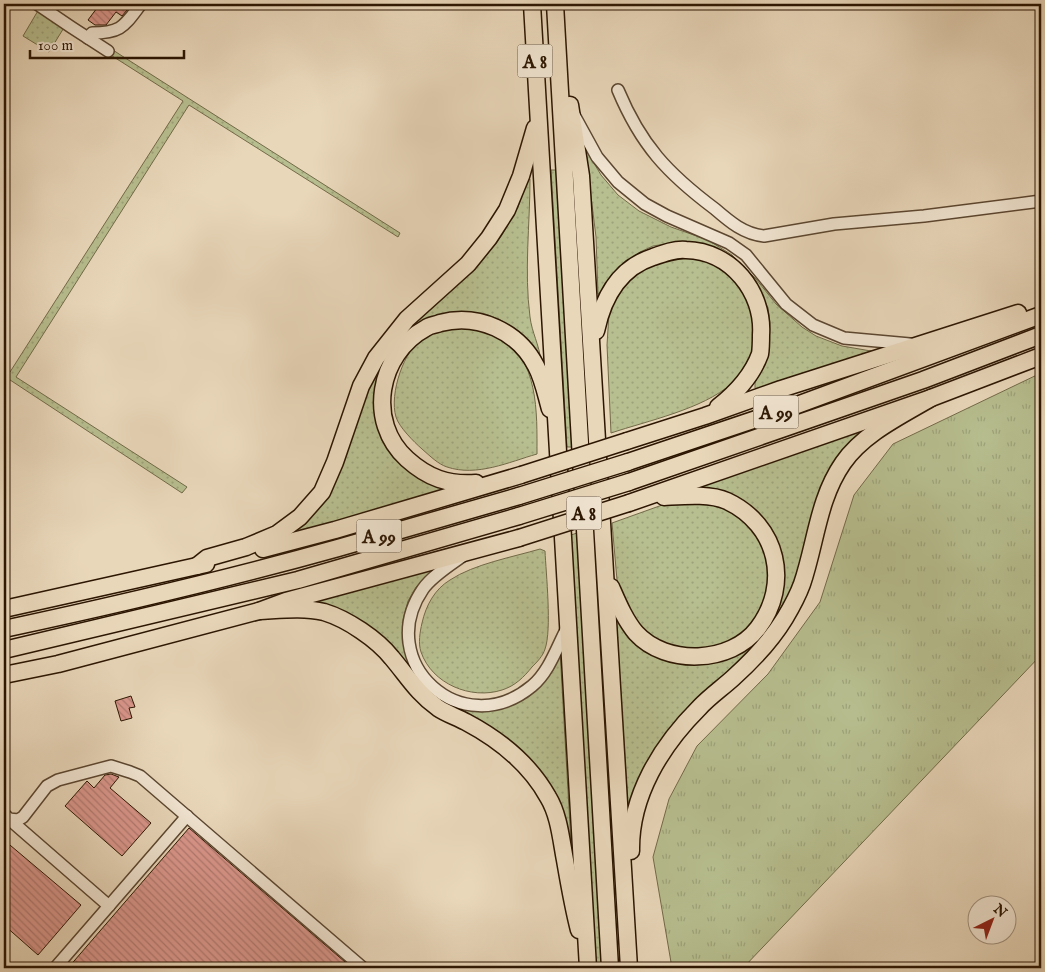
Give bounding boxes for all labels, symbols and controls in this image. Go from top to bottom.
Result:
scale bar [30,28,184,60]
text: 100 m [38,36,74,55]
road number: A 8 [518,44,552,78]
road number: A 99 [754,396,798,428]
road number: A 8 [566,496,602,530]
road number: A 99 [356,520,402,552]
north arrow [968,894,1018,944]
text: N [989,900,1011,922]

